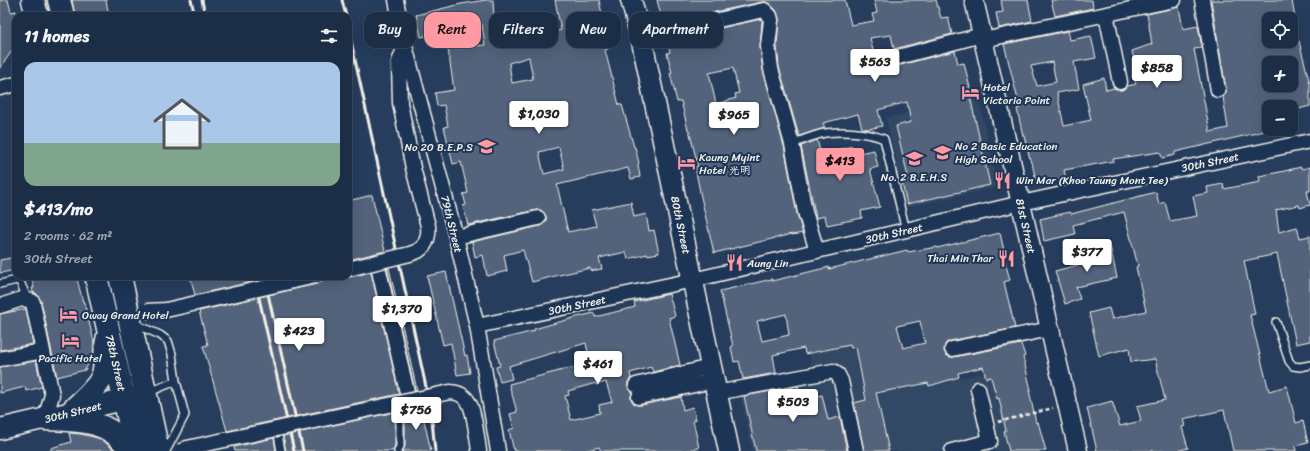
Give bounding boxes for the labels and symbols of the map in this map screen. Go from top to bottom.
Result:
pin: $563 [851,49,899,83]
pin: $858 [1133,55,1181,89]
place label: Hotel Victoria Point [983,78,1051,110]
hotel icon: Hotel Victoria Point [960,83,980,103]
pin: $1,030 [506,101,572,135]
pin: $965 [710,102,758,136]
school or university icon: No 20 B.E.P.S [476,137,496,157]
place label: No 2 Basic Education High School [955,137,1058,169]
place label: No 20 B.E.P.S [404,138,473,157]
school or university icon: No 2 Basic Education High School [932,142,952,162]
street label: 30th Street [1180,147,1241,178]
place label: Kaung Myint Hotel 光明 [699,148,760,180]
pin: $413 [816,148,864,182]
school or university icon: No. 2 B.E.H.S [904,149,924,169]
hotel icon: Kaung Myint Hotel 光明 [676,153,696,173]
place label: No. 2 B.E.H.S [881,168,947,187]
restaurant icon: Win Mar (Khoo Taung Mont Tee) [993,170,1013,190]
place label: Win Mar (Khoo Taung Mont Tee) [1016,171,1169,190]
street label: 79th Street [435,193,468,255]
street label: 80th Street [665,194,696,256]
street label: 81st Street [1010,197,1041,256]
street label: 30th Street [864,218,925,249]
pin: $377 [1063,239,1111,273]
restaurant icon: Thai Min Thar [996,248,1016,268]
place label: Thai Min Thar [927,249,994,268]
restaurant icon: Aung Lin [724,253,744,273]
place label: Aung Lin [746,254,789,273]
street label: 30th Street [547,290,608,321]
pin: $1,370 [369,296,435,330]
hotel icon: Oway Grand Hotel [59,305,79,325]
place label: Oway Grand Hotel [82,306,170,325]
pin: $423 [275,318,323,352]
hotel icon: Pacific Hotel [60,330,80,350]
street label: 78th Street [100,333,131,394]
place label: Pacific Hotel [38,349,103,368]
pin: $461 [574,351,622,385]
pin: $503 [769,389,817,423]
street label: 30th Street [42,396,104,429]
pin: $756 [392,397,440,431]

